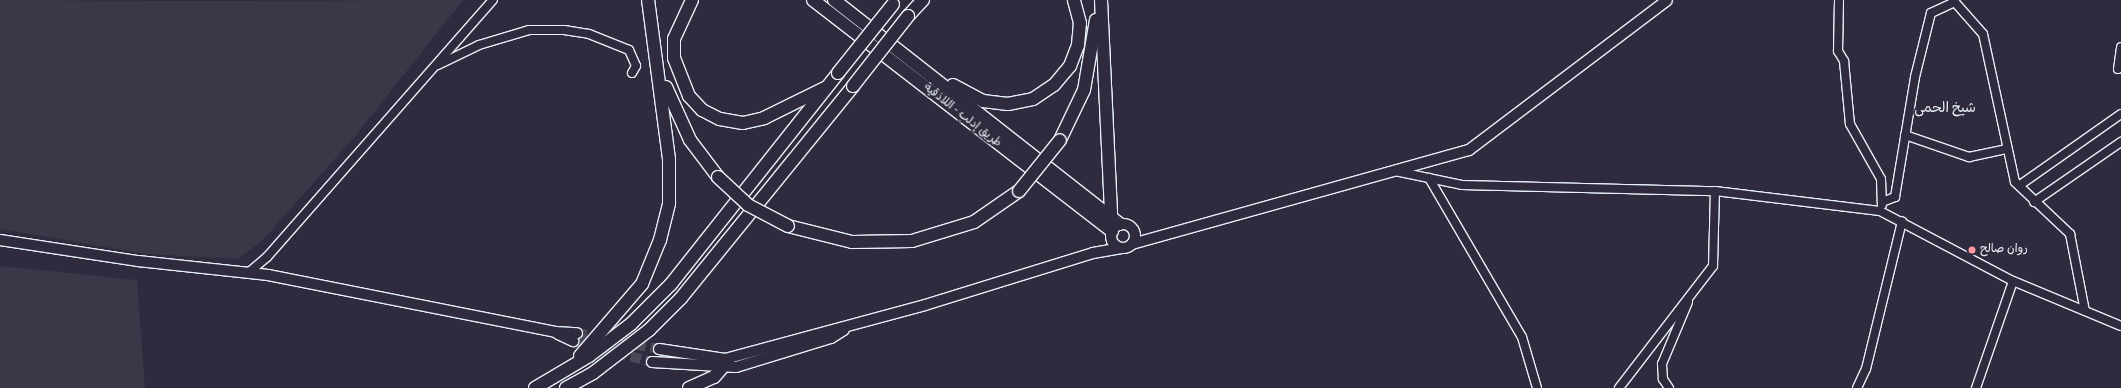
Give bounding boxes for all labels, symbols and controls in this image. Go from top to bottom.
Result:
street label: طريق إدلب - اللاذقية [920,81,1004,151]
district label: شيخ الحمى [1914,101,1976,117]
place label: روان صالح [1980,243,2028,257]
marker: روان صالح [1967,245,1977,255]

